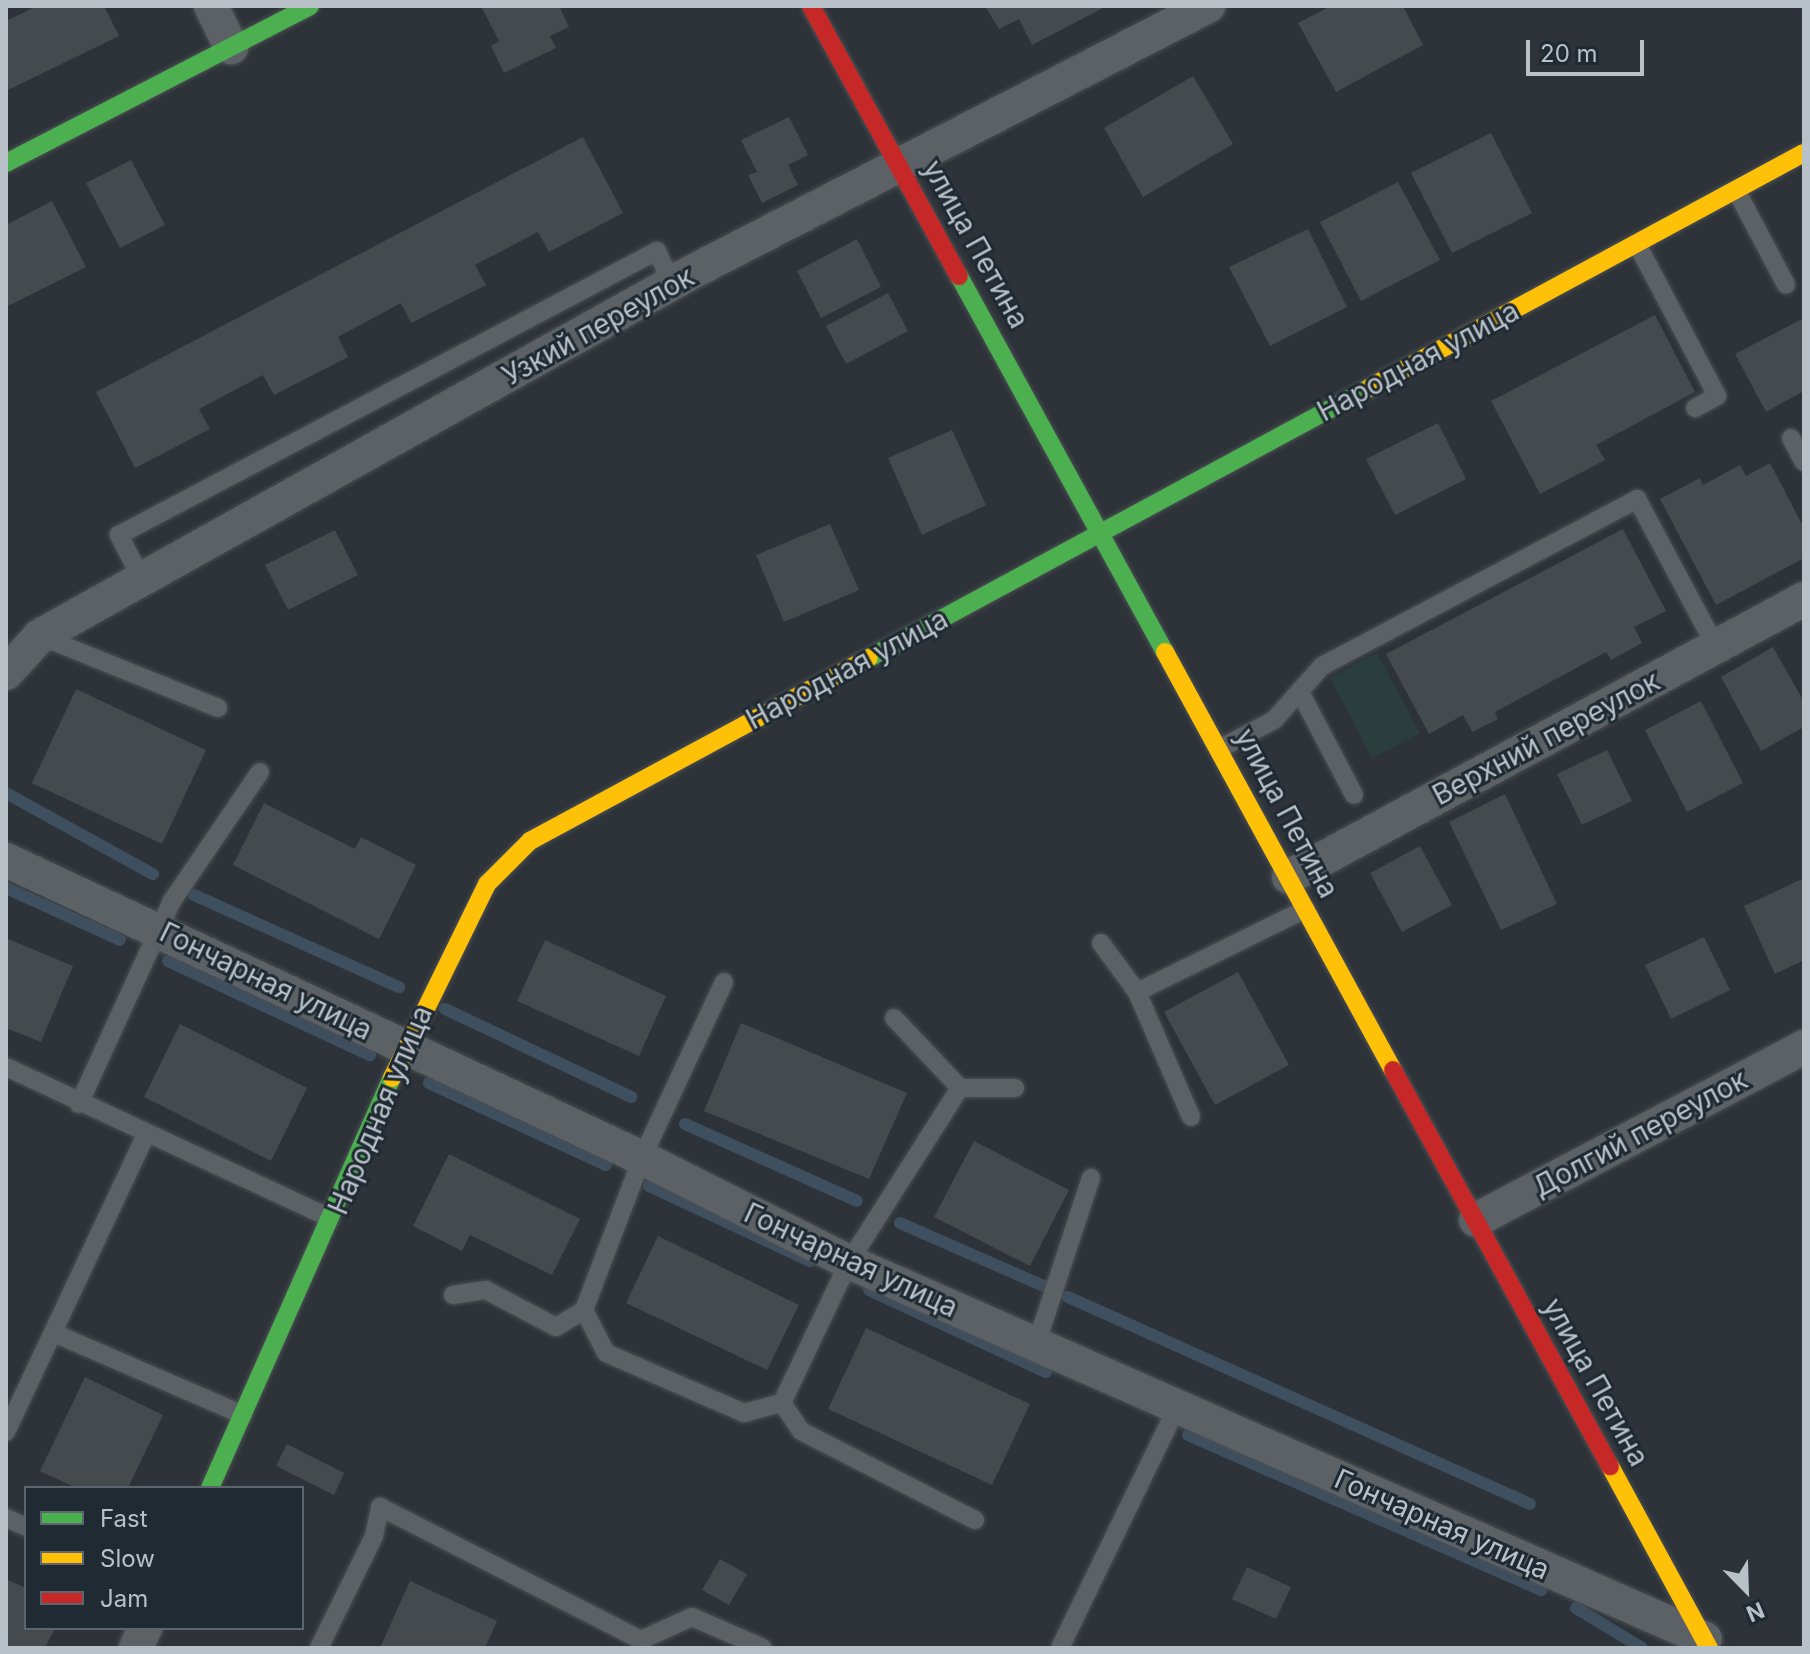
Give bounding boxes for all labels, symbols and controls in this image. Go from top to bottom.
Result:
scale bar [1530,24,1648,74]
text: 20 m [1540,39,1598,68]
street label: улица Петина [916,154,1036,334]
street label: Узкий переулок [496,260,700,392]
street label: Народная улица [1312,294,1524,428]
street label: Народная улица [741,602,953,736]
street label: Верхний переулок [1427,664,1665,812]
street label: улица Петина [1228,723,1346,903]
street label: Гончарная улица [155,915,377,1047]
street label: Народная улица [321,1001,439,1219]
street label: Долгий переулок [1527,1062,1753,1204]
street label: Гончарная улица [739,1196,963,1324]
street label: улица Петина [1536,1292,1656,1472]
street label: Гончарная улица [1329,1462,1555,1586]
legend [24,1486,304,1630]
text: Fast [100,1504,148,1533]
text: Slow [100,1544,155,1573]
north arrow [1706,1550,1786,1630]
text: Jam [100,1584,148,1613]
text: N [1743,1597,1768,1627]

